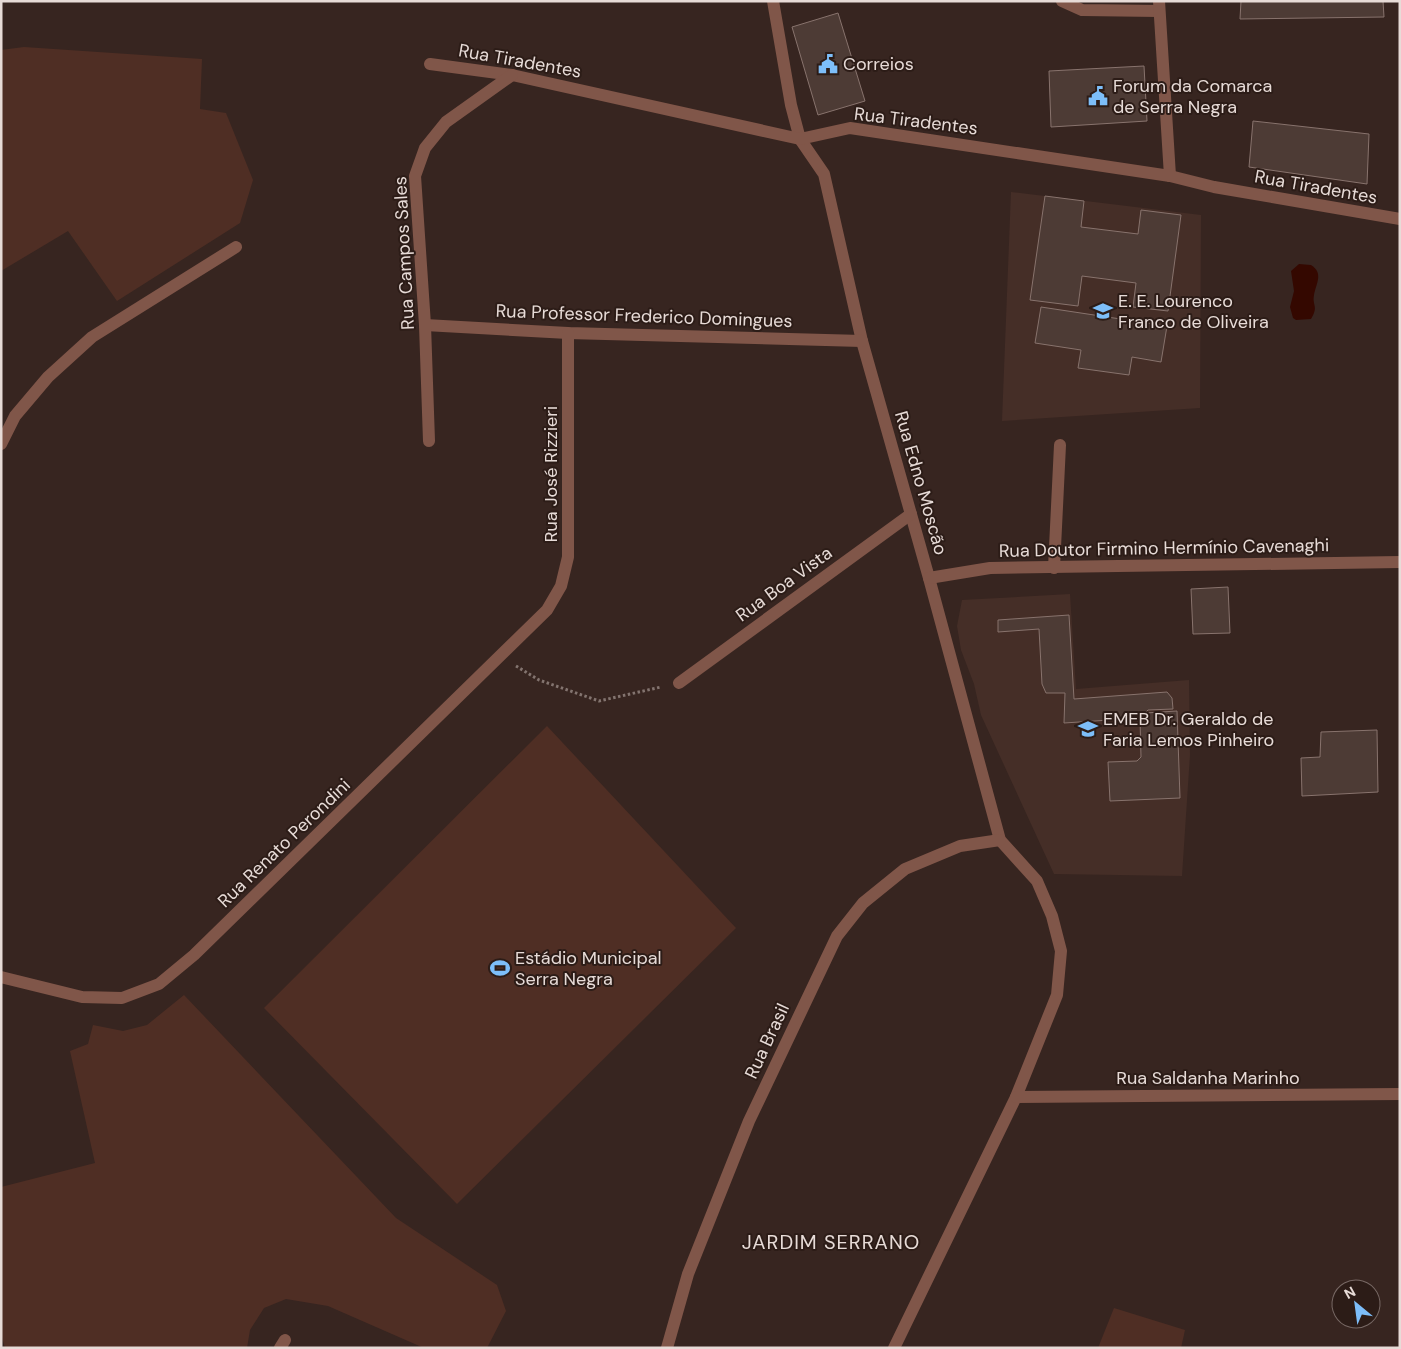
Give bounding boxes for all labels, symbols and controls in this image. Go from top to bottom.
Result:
street label: Rua Tiradentes [457,38,583,84]
place label: Correios [843,52,914,76]
public building icon: Correios [817,53,839,75]
place label: Forum da Comarca de Serra Negra [1113,74,1272,119]
public building icon: Forum da Comarca de Serra Negra [1087,85,1109,107]
street label: Rua Tiradentes [853,102,979,140]
street label: Rua Tiradentes [1253,164,1379,210]
street label: Rua Campos Sales [388,176,420,330]
place label: E. E. Lourenco Franco de Oliveira [1118,289,1269,334]
street label: Rua Professor Frederico Domingues [495,299,793,333]
school or university icon: E. E. Lourenco Franco de Oliveira [1092,300,1114,322]
street label: Rua José Rizzieri [539,406,563,542]
street label: Rua Edno Moscão [889,408,953,558]
street label: Rua Doutor Firmino Hermínio Cavenaghi [999,533,1329,563]
street label: Rua Boa Vista [731,541,837,627]
place label: EMEB Dr. Geraldo de Faria Lemos Pinheiro [1103,707,1274,752]
school or university icon: EMEB Dr. Geraldo de Faria Lemos Pinheiro [1077,718,1099,740]
street label: Rua Renato Perondini [212,773,356,913]
place label: Estádio Municipal Serra Negra [515,946,662,991]
sports icon: Estádio Municipal Serra Negra [489,957,511,979]
street label: Rua Brasil [739,1000,795,1082]
street label: Rua Saldanha Marinho [1116,1066,1300,1090]
district label: JARDIM SERRANO [742,1229,920,1255]
north arrow [1331,1279,1381,1329]
text: N [1341,1282,1359,1303]

